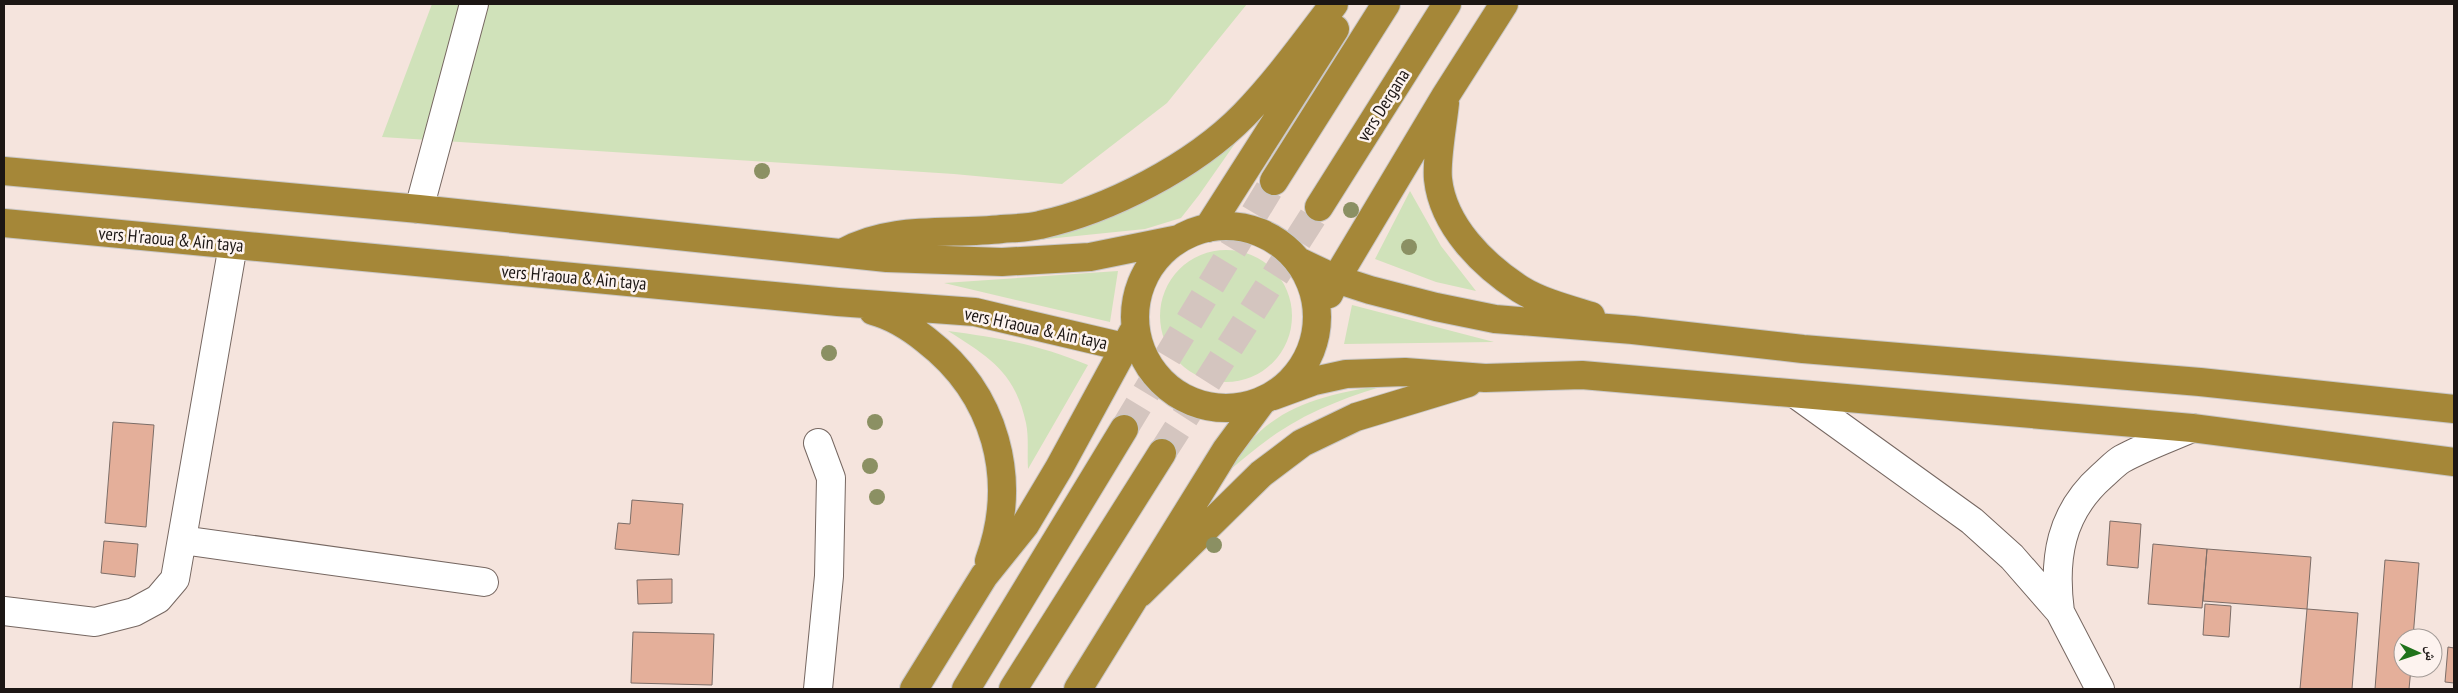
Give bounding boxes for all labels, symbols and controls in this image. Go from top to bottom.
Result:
street label: vers Dergana [1352,64,1414,146]
street label: vers H'raoua & Ain taya [98,221,244,257]
street label: vers H'raoua & Ain taya [501,259,647,295]
street label: vers H'raoua & Ain taya [963,302,1109,354]
north arrow [2393,628,2443,678]
text: ش [2422,646,2440,662]

